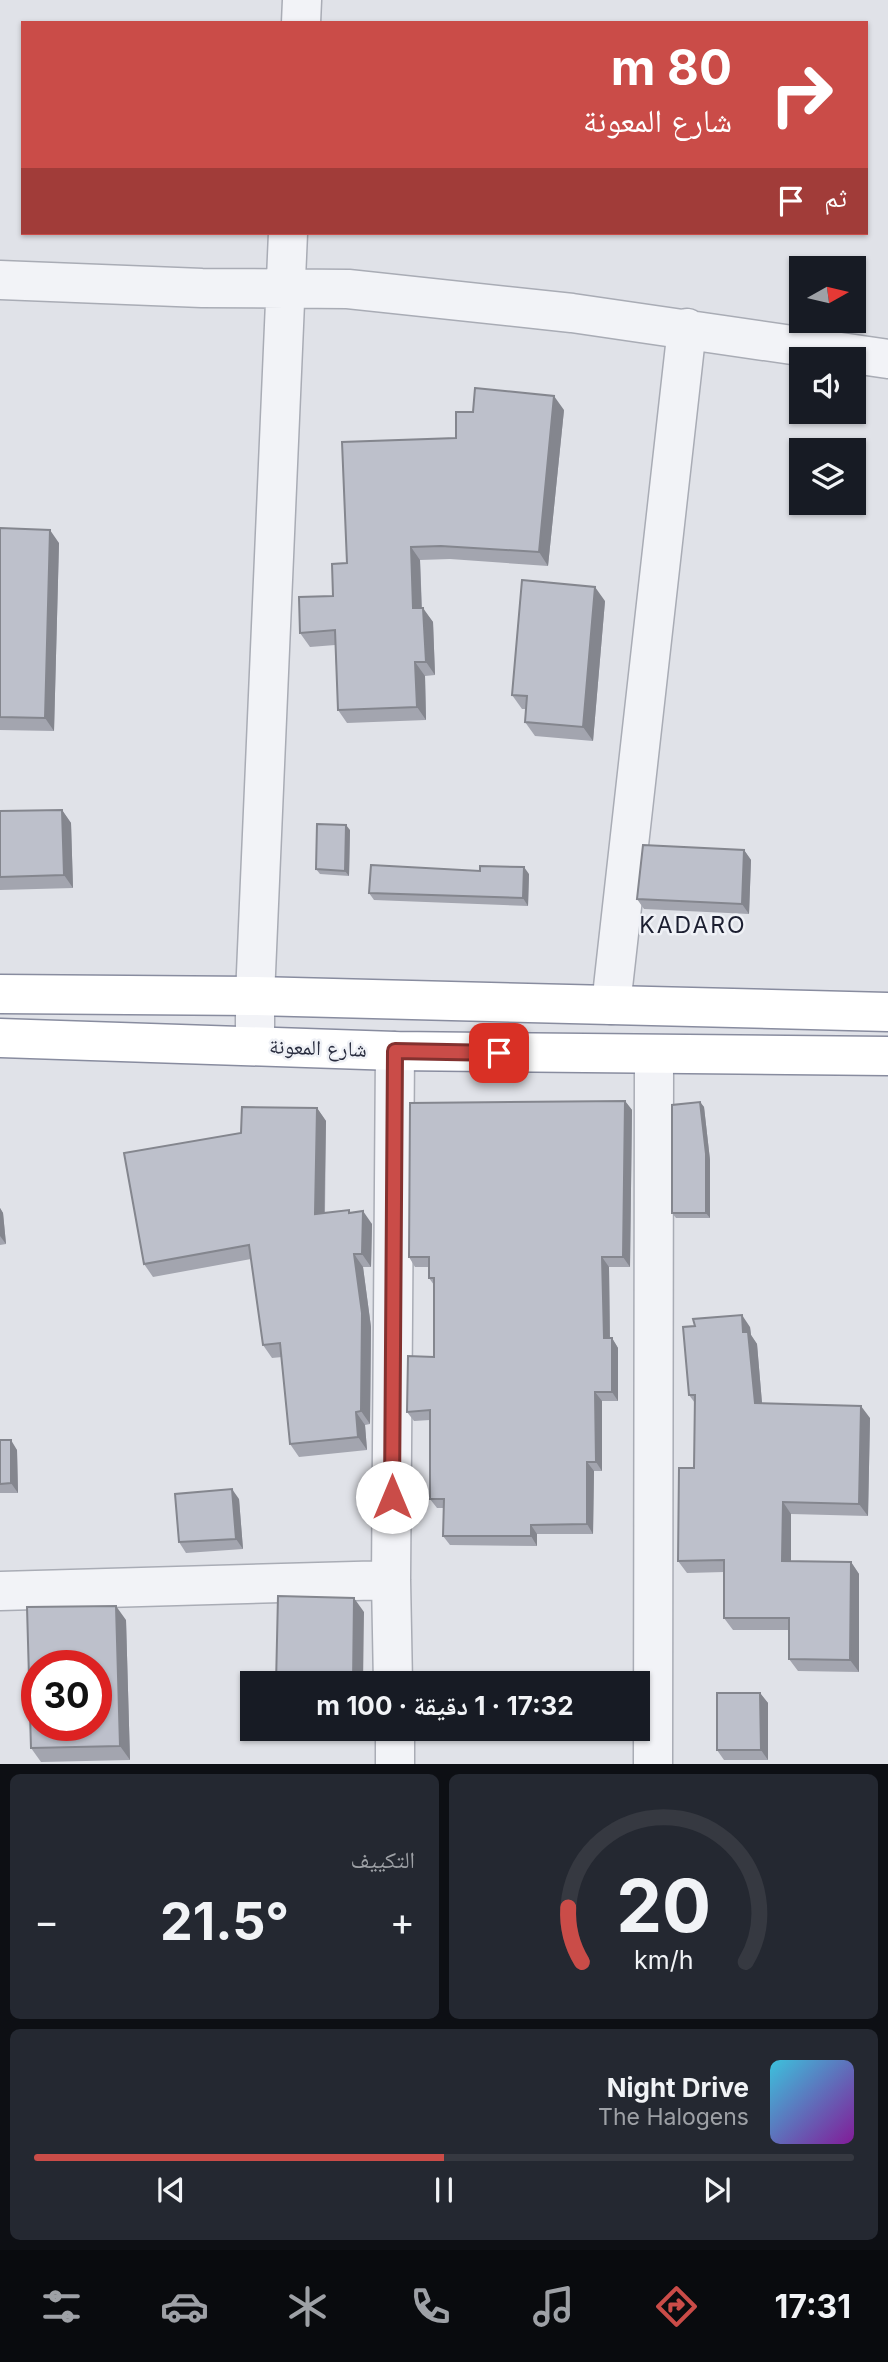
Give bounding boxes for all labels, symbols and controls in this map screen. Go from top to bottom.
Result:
text: 80 m [611,38,732,97]
icon: right [756,49,847,140]
text: شارع المعونة [583,101,732,140]
icon: arrive [772,182,810,220]
text: ثم [824,182,847,213]
north arrow [789,256,866,332]
map controls [789,256,866,515]
button: sound [789,347,866,424]
button: layers [789,438,866,515]
district label: KADARO [639,911,747,939]
pin [469,1023,529,1083]
street label: شارع المعونة [269,1033,367,1063]
icon: arrive [480,1034,518,1072]
position arrow [355,1460,429,1534]
speed limit sign: 30 [21,1650,112,1741]
text: 17:32 · 1 دقيقة · 100 m [316,1690,574,1721]
text: التكييف [350,1846,415,1874]
text: 20 [616,1862,711,1951]
text: 21.5° [160,1890,289,1953]
text: − [34,1898,59,1944]
text: + [390,1898,415,1944]
text: km/h [634,1945,693,1975]
text: Night Drive [607,2072,749,2103]
text: The Halogens [598,2103,749,2131]
icon: previous [152,2171,190,2209]
icon: pause [425,2171,463,2209]
icon: next [698,2171,736,2209]
icon: filters [37,2282,86,2331]
icon: car [160,2282,209,2331]
icon: climate [283,2282,332,2331]
icon: phone [406,2282,455,2331]
icon: music [529,2282,578,2331]
icon: directions [652,2282,701,2331]
text: 17:31 [775,2287,851,2326]

